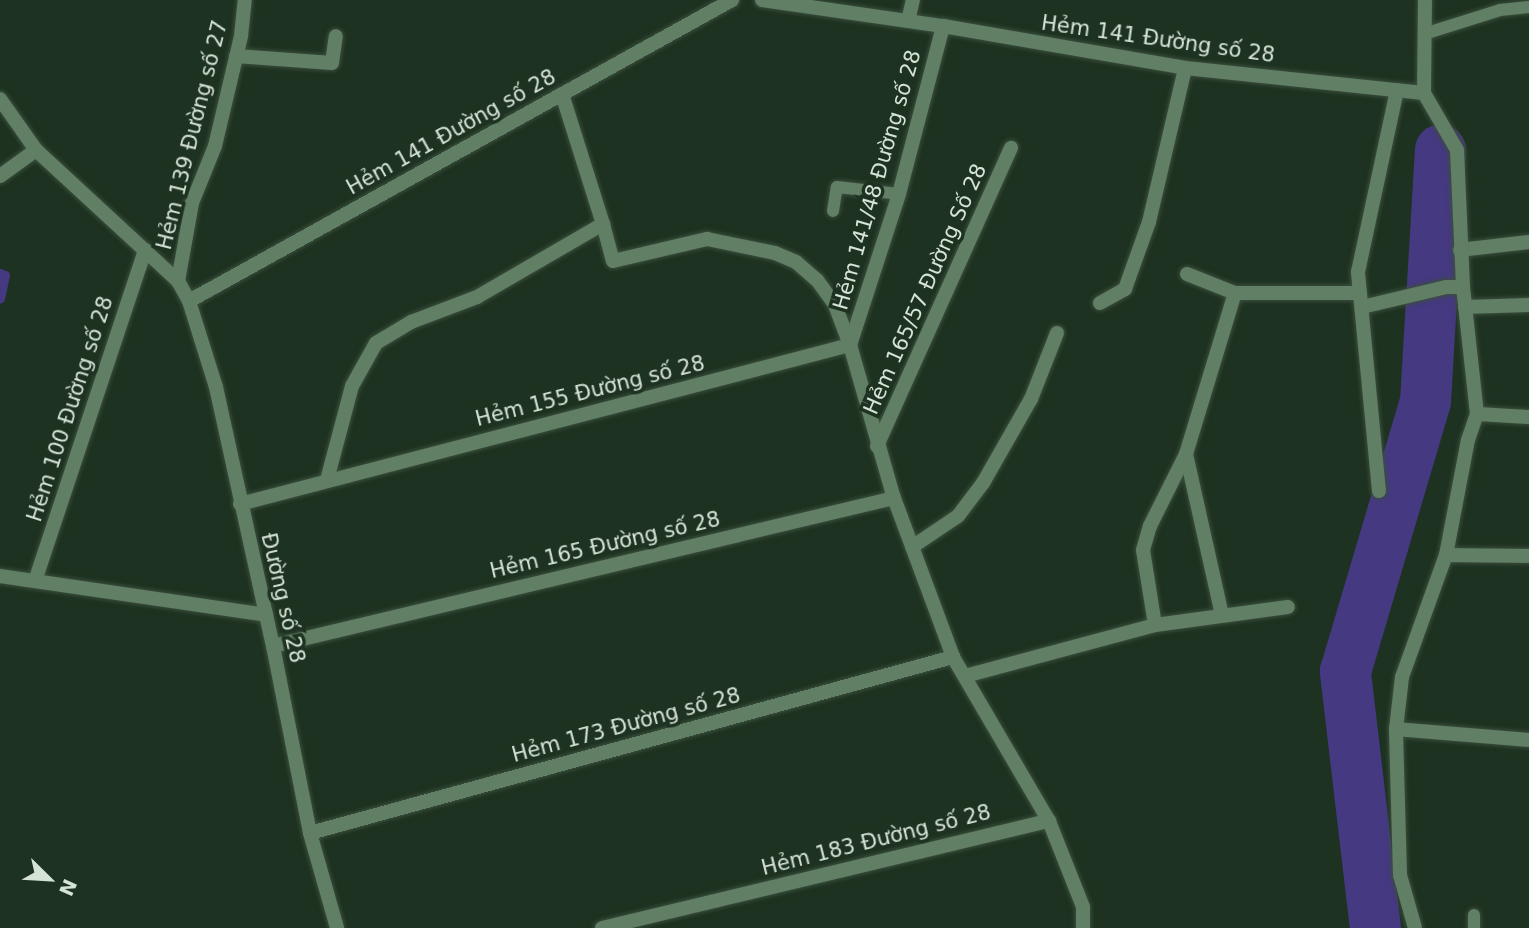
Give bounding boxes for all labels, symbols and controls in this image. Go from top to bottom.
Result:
street label: Hẻm 141 Đường số 28 [1040,10,1276,68]
street label: Hẻm 139 Đường số 27 [151,18,233,252]
street label: Hẻm 141/48 Đường số 28 [828,47,926,313]
street label: Hẻm 141 Đường số 28 [342,64,560,200]
street label: Hẻm 165/57 Đường Số 28 [858,160,992,418]
street label: Hẻm 100 Đường số 28 [22,293,118,525]
street label: Hẻm 155 Đường số 28 [473,350,707,432]
street label: Hẻm 165 Đường số 28 [487,506,723,584]
street label: Đường số 28 [256,530,310,666]
street label: Hẻm 173 Đường số 28 [509,682,743,768]
street label: Hẻm 183 Đường số 28 [759,799,993,881]
north arrow [14,844,84,914]
text: N [55,876,81,899]

